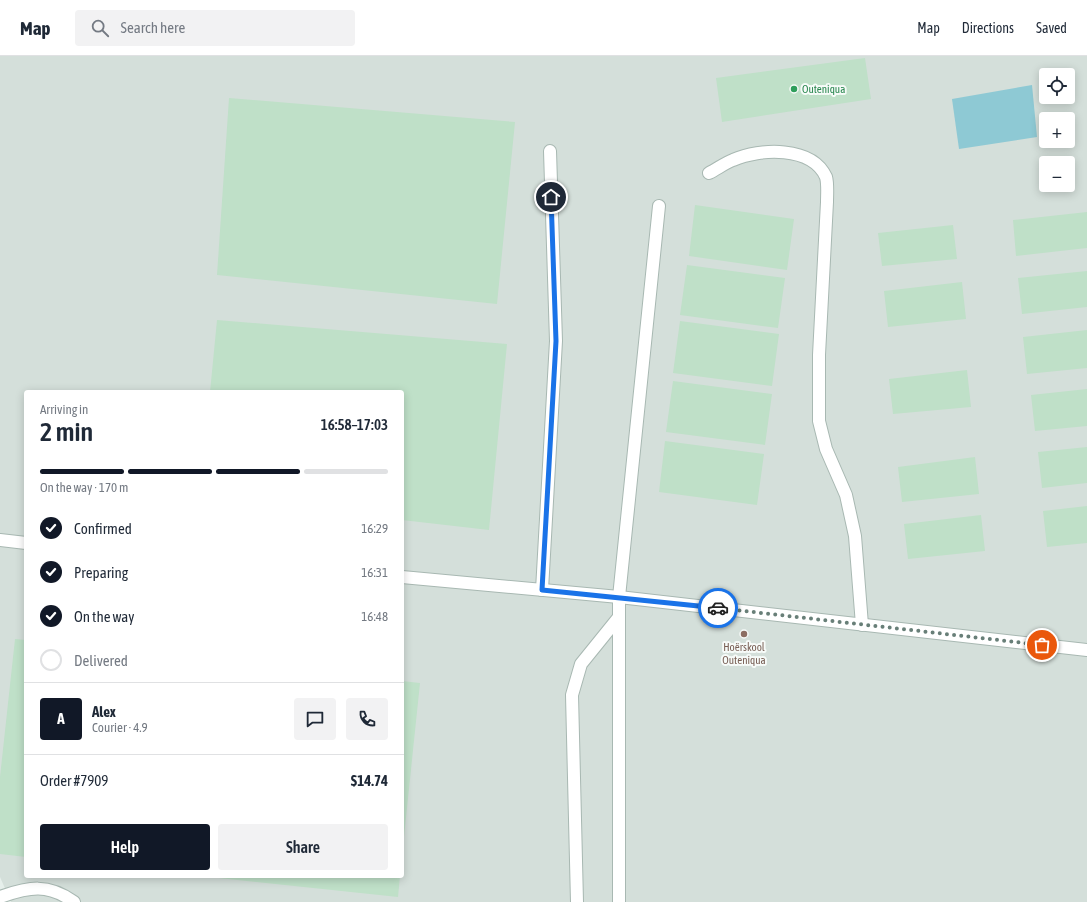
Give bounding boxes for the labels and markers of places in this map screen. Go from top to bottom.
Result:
place label: Outeniqua [802,83,845,95]
marker: Outeniqua [789,84,799,94]
pin [534,180,568,214]
pin [1025,628,1059,662]
marker: Hoërskool Outeniqua [739,629,749,639]
place label: Hoërskool Outeniqua [722,641,766,666]

